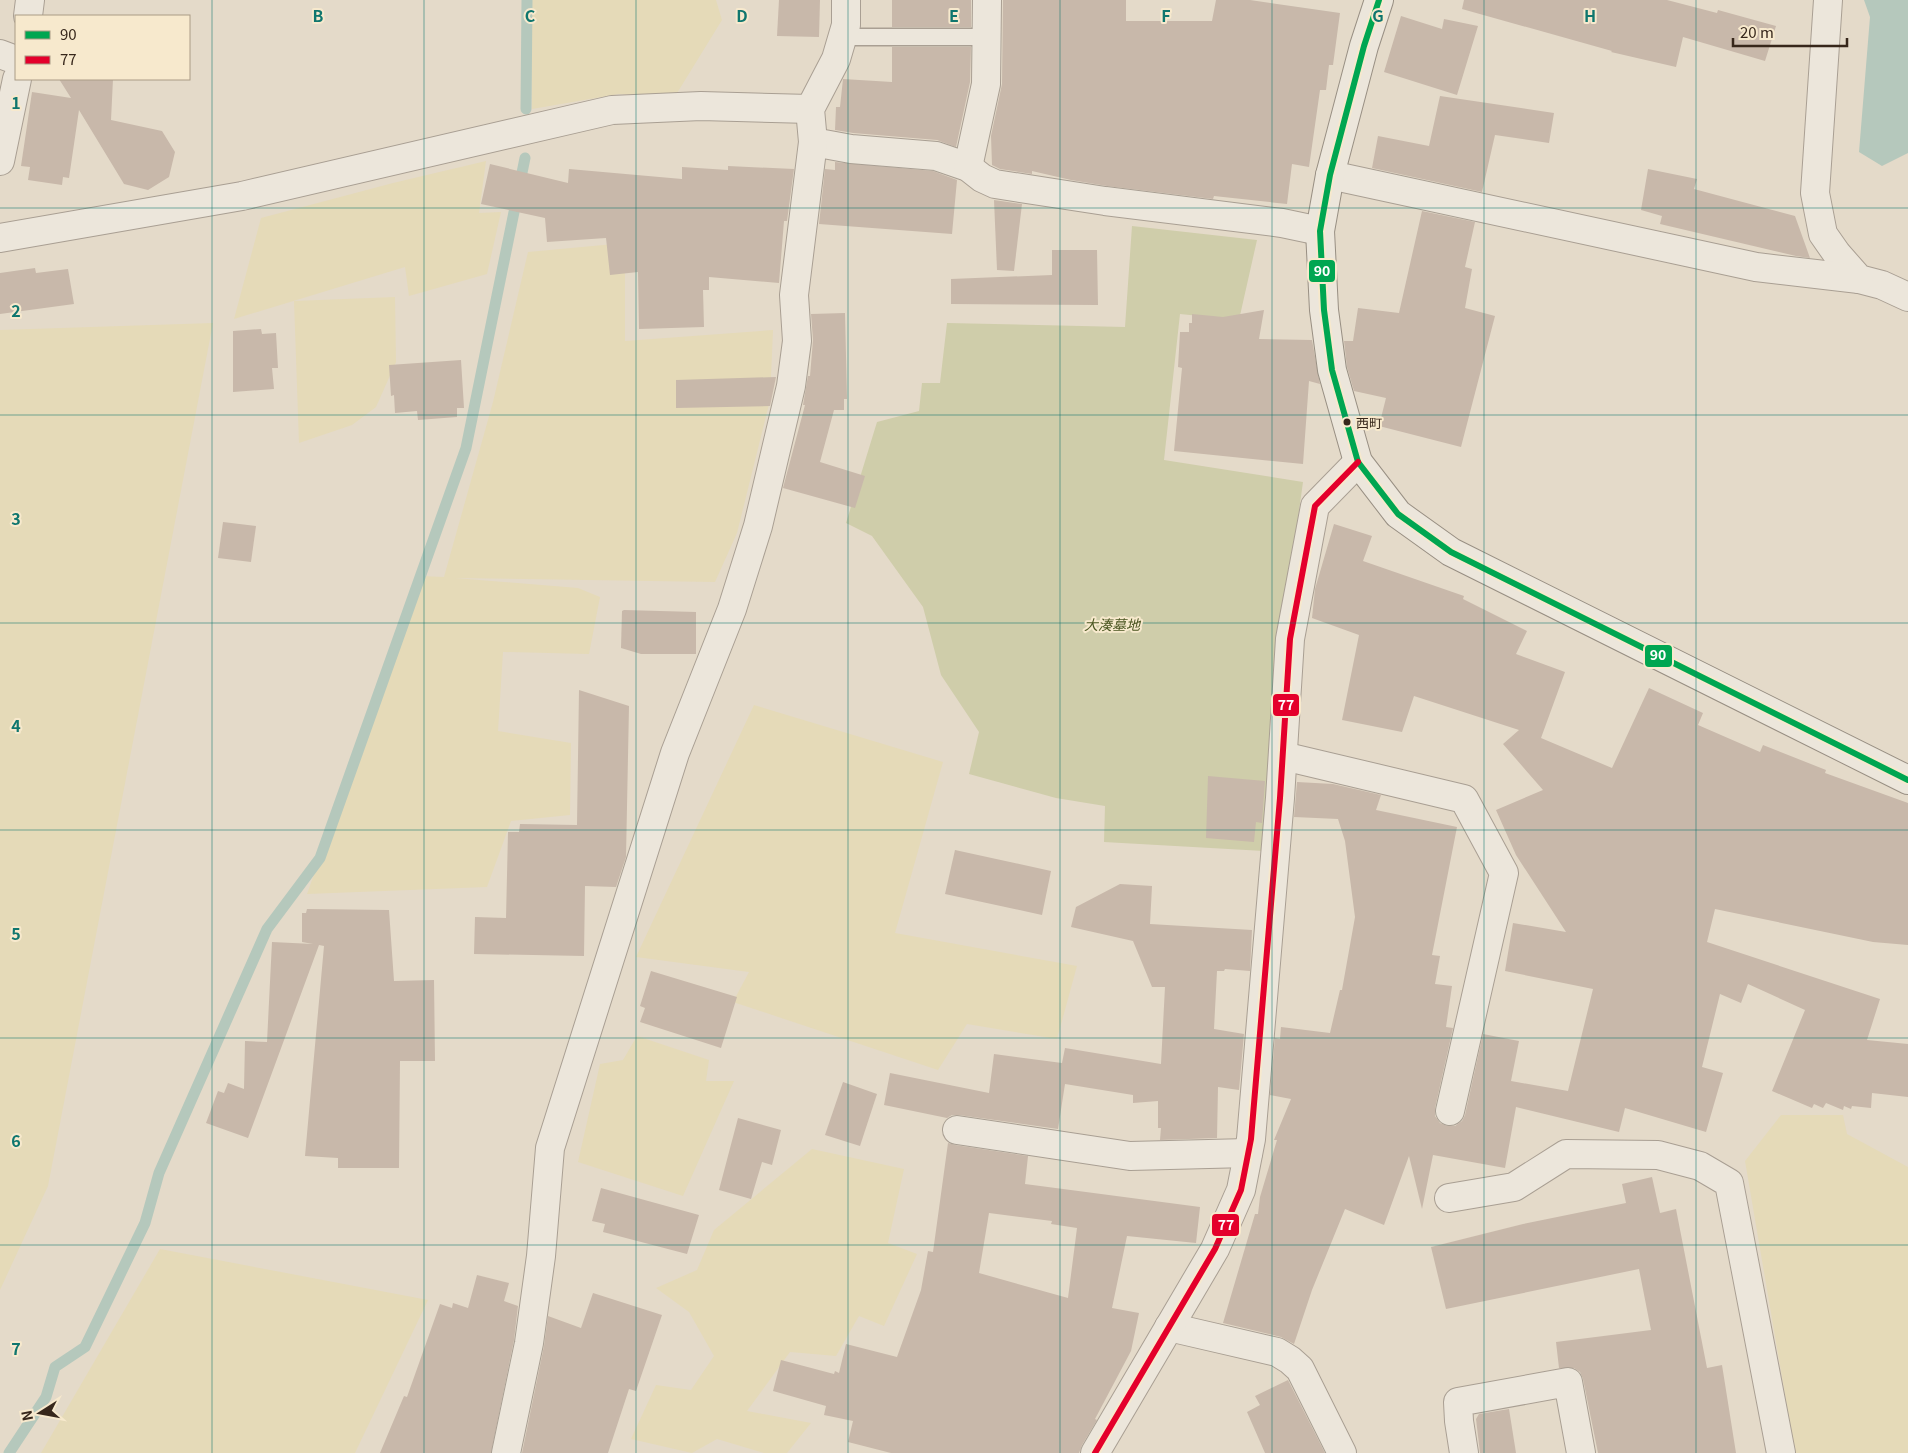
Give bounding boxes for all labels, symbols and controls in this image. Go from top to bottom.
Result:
text: B [313,3,324,27]
text: C [525,3,536,27]
text: D [736,3,748,27]
text: E [949,3,959,27]
text: F [1161,3,1171,27]
text: G [1372,3,1384,27]
text: H [1584,3,1596,27]
legend [15,15,190,80]
scale bar [1733,15,1847,47]
text: 20 m [1740,21,1774,42]
text: 90 [60,23,77,44]
text: 77 [60,48,77,69]
text: 1 [11,90,21,114]
line badge: 90 [1308,259,1336,283]
text: 90 [1314,260,1330,280]
text: 2 [11,298,21,322]
place label: 西町 [1356,413,1382,432]
marker: 西町 [1342,417,1352,427]
text: 3 [11,506,21,530]
park label: 大湊墓地 [1084,614,1142,634]
line badge: 90 [1644,644,1673,668]
text: 90 [1650,644,1666,664]
line badge: 77 [1272,693,1300,717]
text: 77 [1278,694,1294,714]
text: 4 [11,713,21,737]
text: 5 [11,921,21,945]
text: 6 [11,1128,21,1152]
line badge: 77 [1211,1213,1240,1237]
text: 77 [1218,1214,1234,1234]
text: 7 [11,1336,21,1360]
north arrow [15,1388,65,1438]
text: N [15,1409,37,1423]

